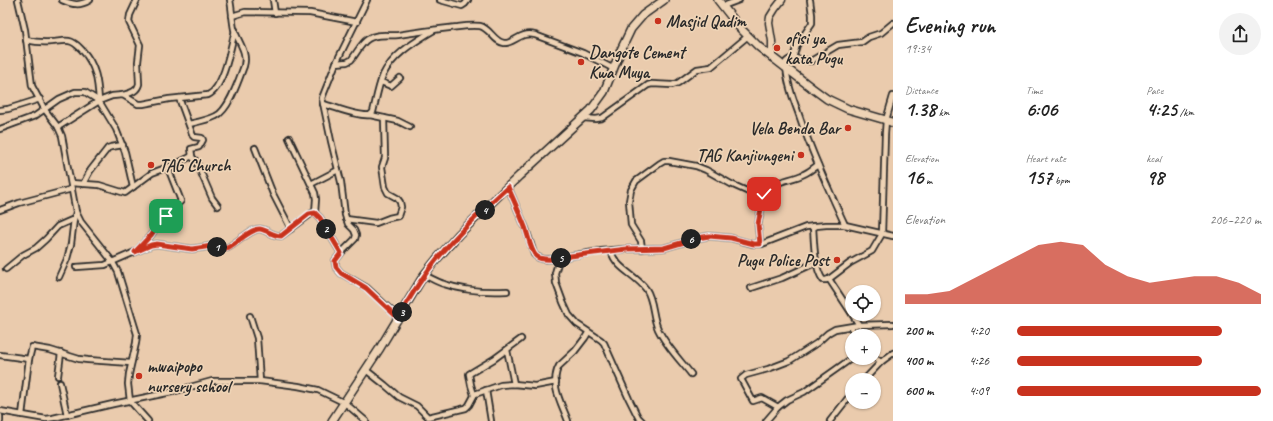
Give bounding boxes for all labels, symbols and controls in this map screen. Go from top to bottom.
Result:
place label: Masjid Qadim [666,11,747,32]
text: Evening run [905,12,995,40]
button: share [1219,13,1261,55]
marker: Masjid Qadim [653,16,663,26]
place label: ofisi ya kata Pugu [785,28,844,69]
text: 19:34 [905,41,931,57]
place label: Dangote Cement Kwa Muya [589,42,687,83]
marker: ofisi ya kata Pugu [772,43,782,53]
marker: Dangote Cement Kwa Muya [576,57,586,67]
text: Distance [905,83,938,97]
text: Time [1026,83,1043,97]
text: Pace [1146,83,1163,97]
text: 1.38 [905,97,936,122]
text: 6:06 [1026,97,1057,122]
text: 4:25 [1146,97,1177,122]
text: km [936,105,949,119]
text: /km [1177,105,1194,119]
place label: Vela Benda Bar [749,118,842,139]
marker: Vela Benda Bar [843,123,853,133]
place label: TAG Kanjiungeni [697,145,796,166]
marker: TAG Kanjiungeni [796,150,806,160]
text: Elevation [905,151,939,165]
text: Heart rate [1026,151,1066,165]
text: kcal [1146,151,1161,165]
place label: TAG Church [159,155,231,176]
marker: TAG Church [146,160,156,170]
text: 16 [905,165,923,190]
text: 157 [1026,165,1052,190]
text: 98 [1146,165,1164,190]
text: m [923,173,932,187]
text: bpm [1052,173,1070,187]
pin [747,177,781,211]
icon: check [753,183,775,205]
pin [149,199,183,233]
pin: 4 [475,200,495,220]
text: 4 [483,203,487,217]
icon: arrive [155,205,177,227]
text: Elevation [905,212,945,228]
text: 206–220 m [1210,212,1261,228]
pin: 2 [316,219,336,239]
text: 2 [324,222,328,236]
pin: 6 [681,229,701,249]
text: 6 [688,232,694,246]
pin: 1 [207,237,227,257]
text: 1 [215,240,219,254]
pin: 5 [551,248,571,268]
place label: Pugu Police Post [737,250,831,271]
text: 5 [559,251,563,265]
marker: Pugu Police Post [832,255,842,265]
map controls [845,285,881,409]
button: locate [845,285,881,321]
pin: 3 [392,302,412,322]
text: 3 [400,305,404,319]
text: 200 m [905,323,933,339]
text: 4:20 [969,323,989,339]
button: + [845,329,881,365]
text: 400 m [905,353,933,369]
text: 4:26 [969,353,989,369]
place label: mwaipopo nursery school [147,356,233,397]
marker: mwaipopo nursery school [134,371,144,381]
button: − [845,373,881,409]
text: 600 m [905,383,933,399]
text: 4:09 [969,383,989,399]

